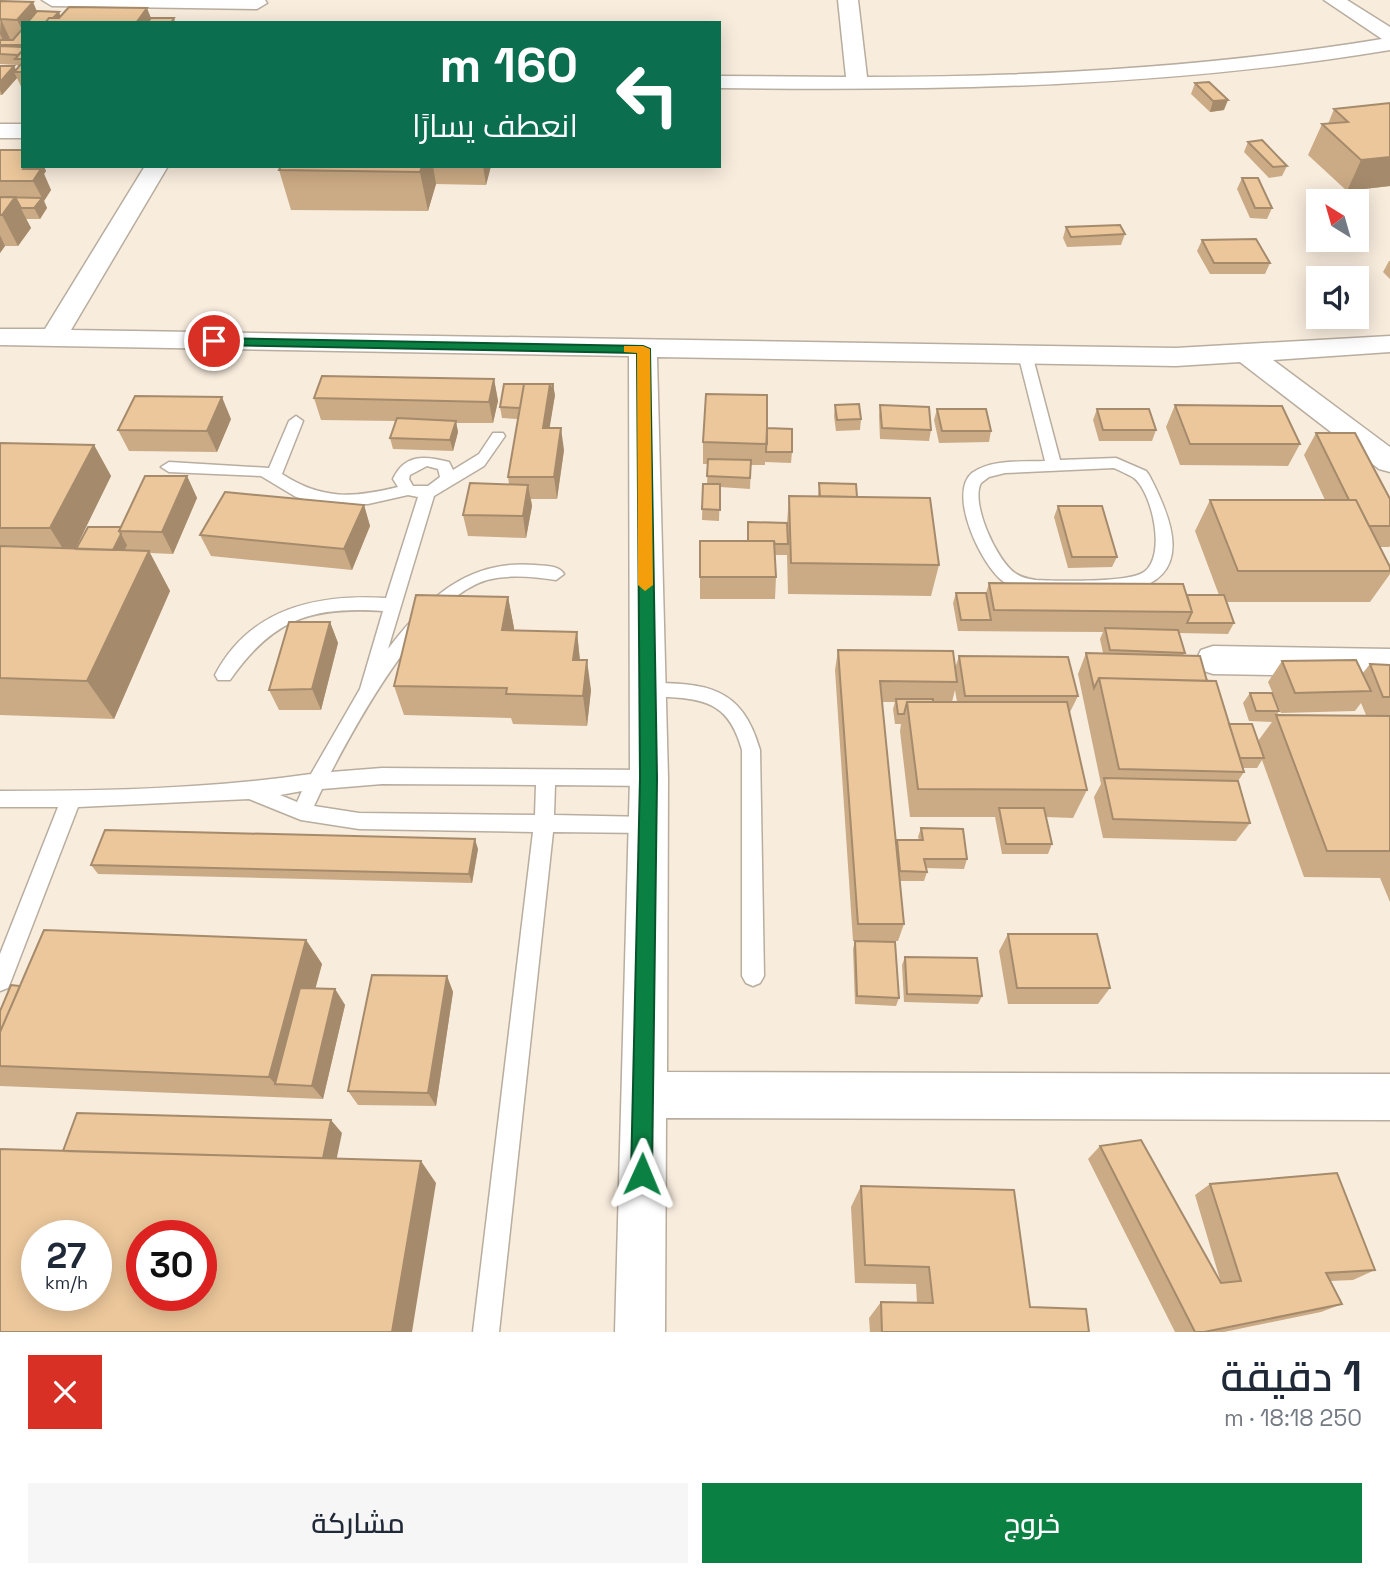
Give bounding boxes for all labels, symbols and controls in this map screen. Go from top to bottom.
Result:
text: 160 m [440,34,578,96]
icon: left [602,49,693,140]
text: انعطف يسارًا [412,106,578,146]
north arrow [1306,189,1368,252]
map controls [1306,189,1369,329]
button: sound [1306,266,1369,329]
pin [184,311,244,371]
icon: arrive [195,322,233,360]
position arrow [605,1137,679,1211]
speed limit sign: 30 [126,1220,217,1311]
text: 27 [47,1234,86,1278]
text: km/h [45,1271,88,1294]
text: 1 دقيقة [1221,1350,1362,1403]
button: close [28,1355,102,1429]
text: 250 m · 18:18 [1224,1403,1362,1433]
button: مشاركة [28,1483,688,1563]
button: خروج [702,1483,1362,1563]

